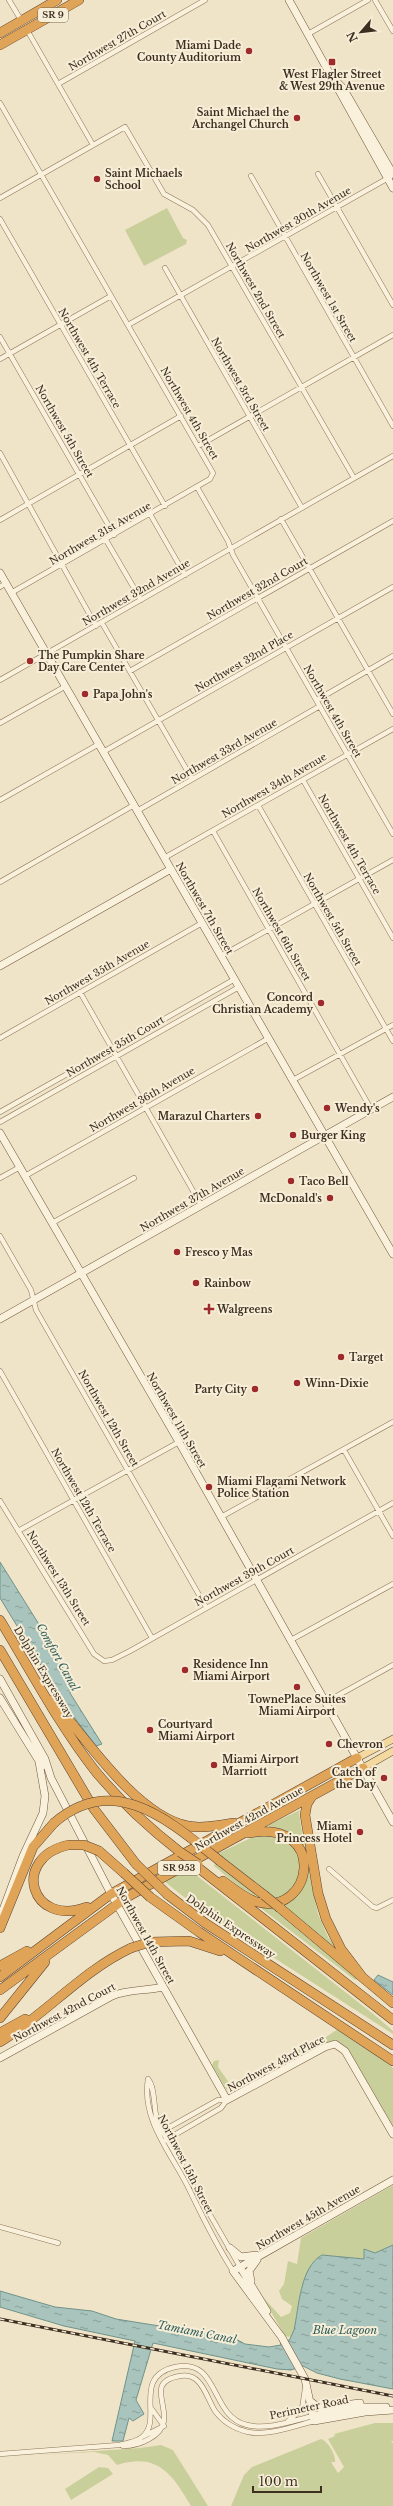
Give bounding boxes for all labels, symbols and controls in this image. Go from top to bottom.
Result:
street label: Northwest 27th Court [66,7,168,74]
road number: SR 9 [38,8,68,22]
north arrow [341,12,381,52]
text: N [343,28,361,45]
place label: Miami Dade County Auditorium [137,39,241,64]
marker: Miami Dade County Auditorium [244,46,254,56]
marker: West Flagler Street & West 29th Avenue [327,57,337,67]
place label: West Flagler Street & West 29th Avenue [279,68,385,93]
place label: Saint Michael the Archangel Church [191,106,290,131]
marker: Saint Michael the Archangel Church [292,113,302,123]
place label: Saint Michaels School [105,167,183,192]
marker: Saint Michaels School [92,174,102,184]
street label: Northwest 30th Avenue [243,184,354,255]
street label: Northwest 2nd Street [223,240,288,341]
street label: Northwest 1st Street [298,250,360,345]
street label: Northwest 4th Terrace [56,306,124,411]
street label: Northwest 3rd Street [208,335,273,434]
street label: Northwest 4th Street [158,364,222,462]
street label: Northwest 5th Street [33,383,97,480]
street label: Northwest 31st Avenue [47,499,154,568]
street label: Northwest 32nd Court [204,554,310,623]
street label: Northwest 32nd Avenue [80,556,193,629]
street label: Northwest 32nd Place [193,628,296,695]
place label: The Pumpkin Share Day Care Center [38,649,145,674]
marker: The Pumpkin Share Day Care Center [25,656,35,666]
street label: Northwest 4th Street [301,662,365,760]
place label: Papa John's [93,688,153,701]
marker: Papa John's [80,689,90,699]
street label: Northwest 33rd Avenue [169,716,280,787]
street label: Northwest 34th Avenue [219,750,329,821]
street label: Northwest 4th Terrace [316,792,384,897]
street label: Northwest 7th Street [173,860,236,957]
street label: Northwest 5th Street [301,871,365,968]
street label: Northwest 6th Street [249,885,314,983]
street label: Northwest 35th Avenue [43,937,152,1008]
place label: Concord Christian Academy [212,991,314,1016]
marker: Concord Christian Academy [316,998,326,1008]
street label: Northwest 35th Court [64,1013,167,1080]
street label: Northwest 36th Avenue [87,1064,197,1135]
place label: Wendy's [334,1102,380,1115]
marker: Wendy's [322,1103,332,1113]
place label: Marazul Charters [158,1110,250,1123]
marker: Marazul Charters [253,1111,263,1121]
place label: Burger King [301,1129,366,1142]
marker: Burger King [288,1130,298,1140]
street label: Northwest 37th Avenue [138,1164,247,1235]
place label: Taco Bell [299,1175,349,1188]
marker: Taco Bell [286,1176,296,1186]
place label: McDonald's [259,1192,322,1205]
marker: McDonald's [325,1193,335,1203]
place label: Fresco y Mas [185,1246,253,1259]
marker: Fresco y Mas [172,1247,182,1257]
place label: Rainbow [204,1277,251,1290]
marker: Rainbow [191,1278,201,1288]
place label: Walgreens [216,1303,273,1316]
marker: Walgreens [204,1304,214,1314]
place label: Target [349,1351,384,1364]
marker: Target [336,1352,346,1362]
street label: Northwest 12th Street [75,1367,142,1469]
street label: Northwest 11th Street [144,1370,209,1471]
place label: Winn-Dixie [304,1377,369,1390]
marker: Winn-Dixie [292,1378,302,1388]
place label: Party City [194,1383,248,1396]
marker: Party City [250,1384,260,1394]
street label: Northwest 12th Terrace [48,1446,119,1555]
place label: Miami Flagami Network Police Station [217,1475,347,1500]
marker: Miami Flagami Network Police Station [204,1482,214,1492]
street label: Northwest 13th Street [24,1528,93,1629]
street label: Northwest 39th Court [192,1544,296,1609]
water label: Comfort Canal [34,1621,83,1694]
street label: Dolphin Expressway [11,1624,77,1721]
place label: Residence Inn Miami Airport [193,1658,270,1683]
marker: Residence Inn Miami Airport [180,1665,190,1675]
marker: TownePlace Suites Miami Airport [292,1682,302,1692]
place label: TownePlace Suites Miami Airport [248,1693,346,1718]
place label: Courtyard Miami Airport [158,1718,235,1743]
marker: Courtyard Miami Airport [145,1725,155,1735]
place label: Chevron [337,1738,384,1751]
marker: Chevron [324,1739,334,1749]
place label: Miami Airport Marriott [222,1753,299,1778]
marker: Miami Airport Marriott [209,1760,219,1770]
place label: Catch of the Day [332,1766,378,1791]
marker: Catch of the Day [379,1773,389,1783]
street label: Northwest 42nd Avenue [193,1783,306,1854]
place label: Miami Princess Hotel [276,1820,352,1845]
marker: Miami Princess Hotel [355,1827,365,1837]
road number: SR 953 [158,1861,200,1875]
street label: Northwest 14th Street [113,1884,178,1987]
street label: Dolphin Expressway [183,1892,278,1962]
street label: Northwest 42nd Court [11,1980,118,2045]
street label: Northwest 43rd Place [225,2032,328,2095]
street label: Northwest 15th Street [155,2112,216,2216]
street label: Northwest 45th Avenue [254,2182,363,2253]
water label: Tamiami Canal [156,2317,238,2347]
water label: Blue Lagoon [312,2323,377,2337]
street label: Perimeter Road [268,2393,350,2422]
scale bar [253,2468,321,2494]
text: 100 m [259,2474,298,2489]

